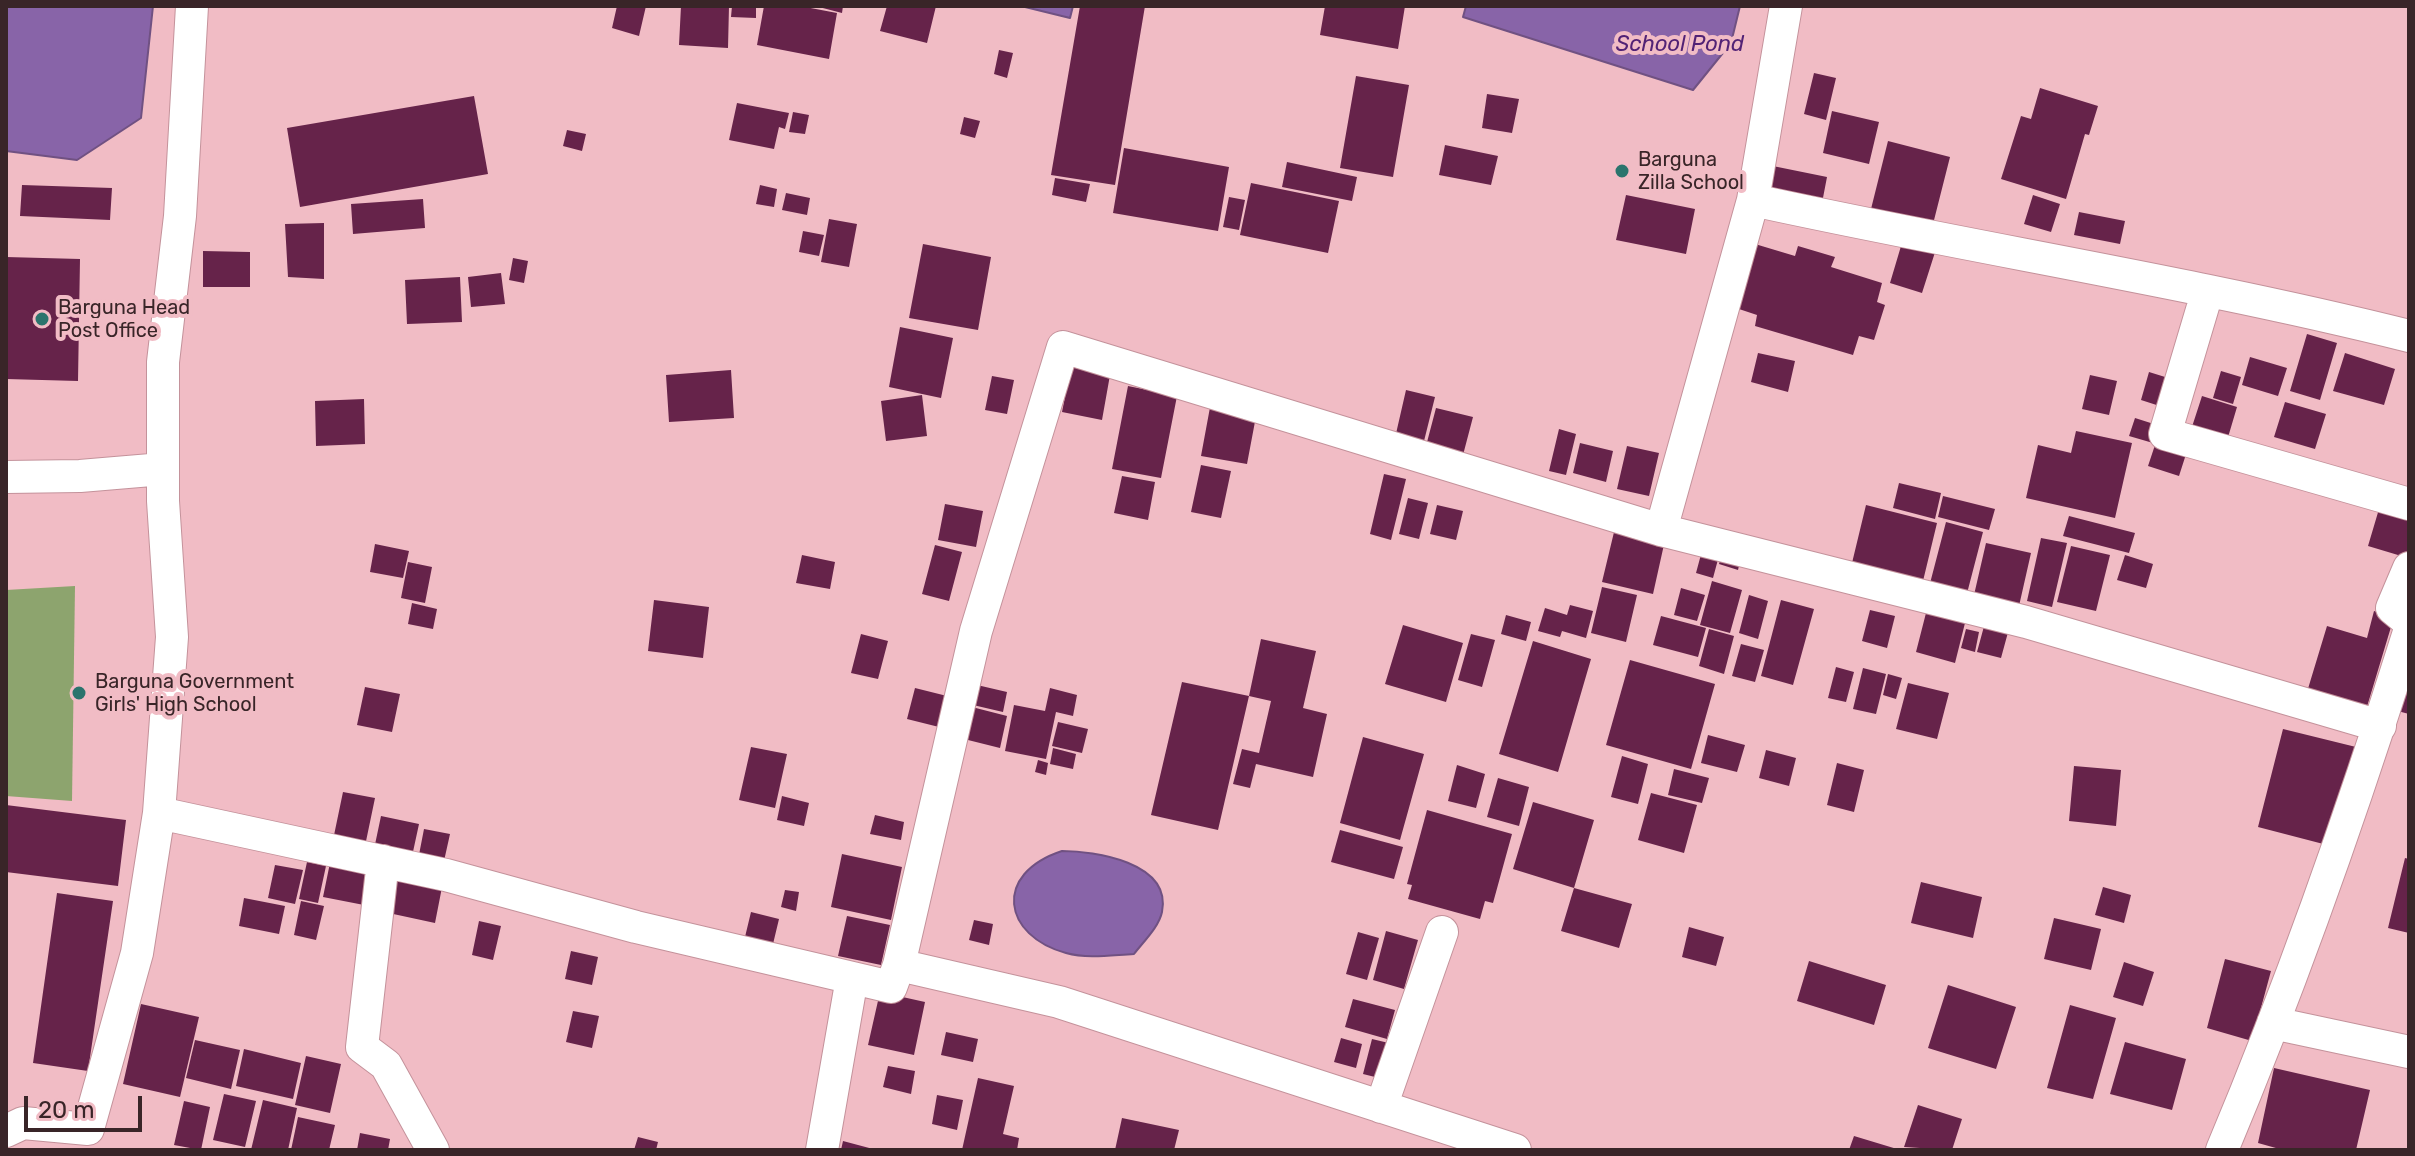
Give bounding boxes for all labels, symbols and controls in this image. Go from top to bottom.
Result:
water label: School Pond [1616,32,1744,58]
place label: Barguna Zilla School [1638,148,1744,195]
marker: Barguna Zilla School [1613,162,1631,180]
place label: Barguna Head Post Office [58,296,190,343]
marker: Barguna Head Post Office [33,310,51,328]
place label: Barguna Government Girls' High School [95,670,294,717]
marker: Barguna Government Girls' High School [70,684,88,702]
scale bar [28,1080,146,1130]
text: 20 m [38,1096,95,1124]

